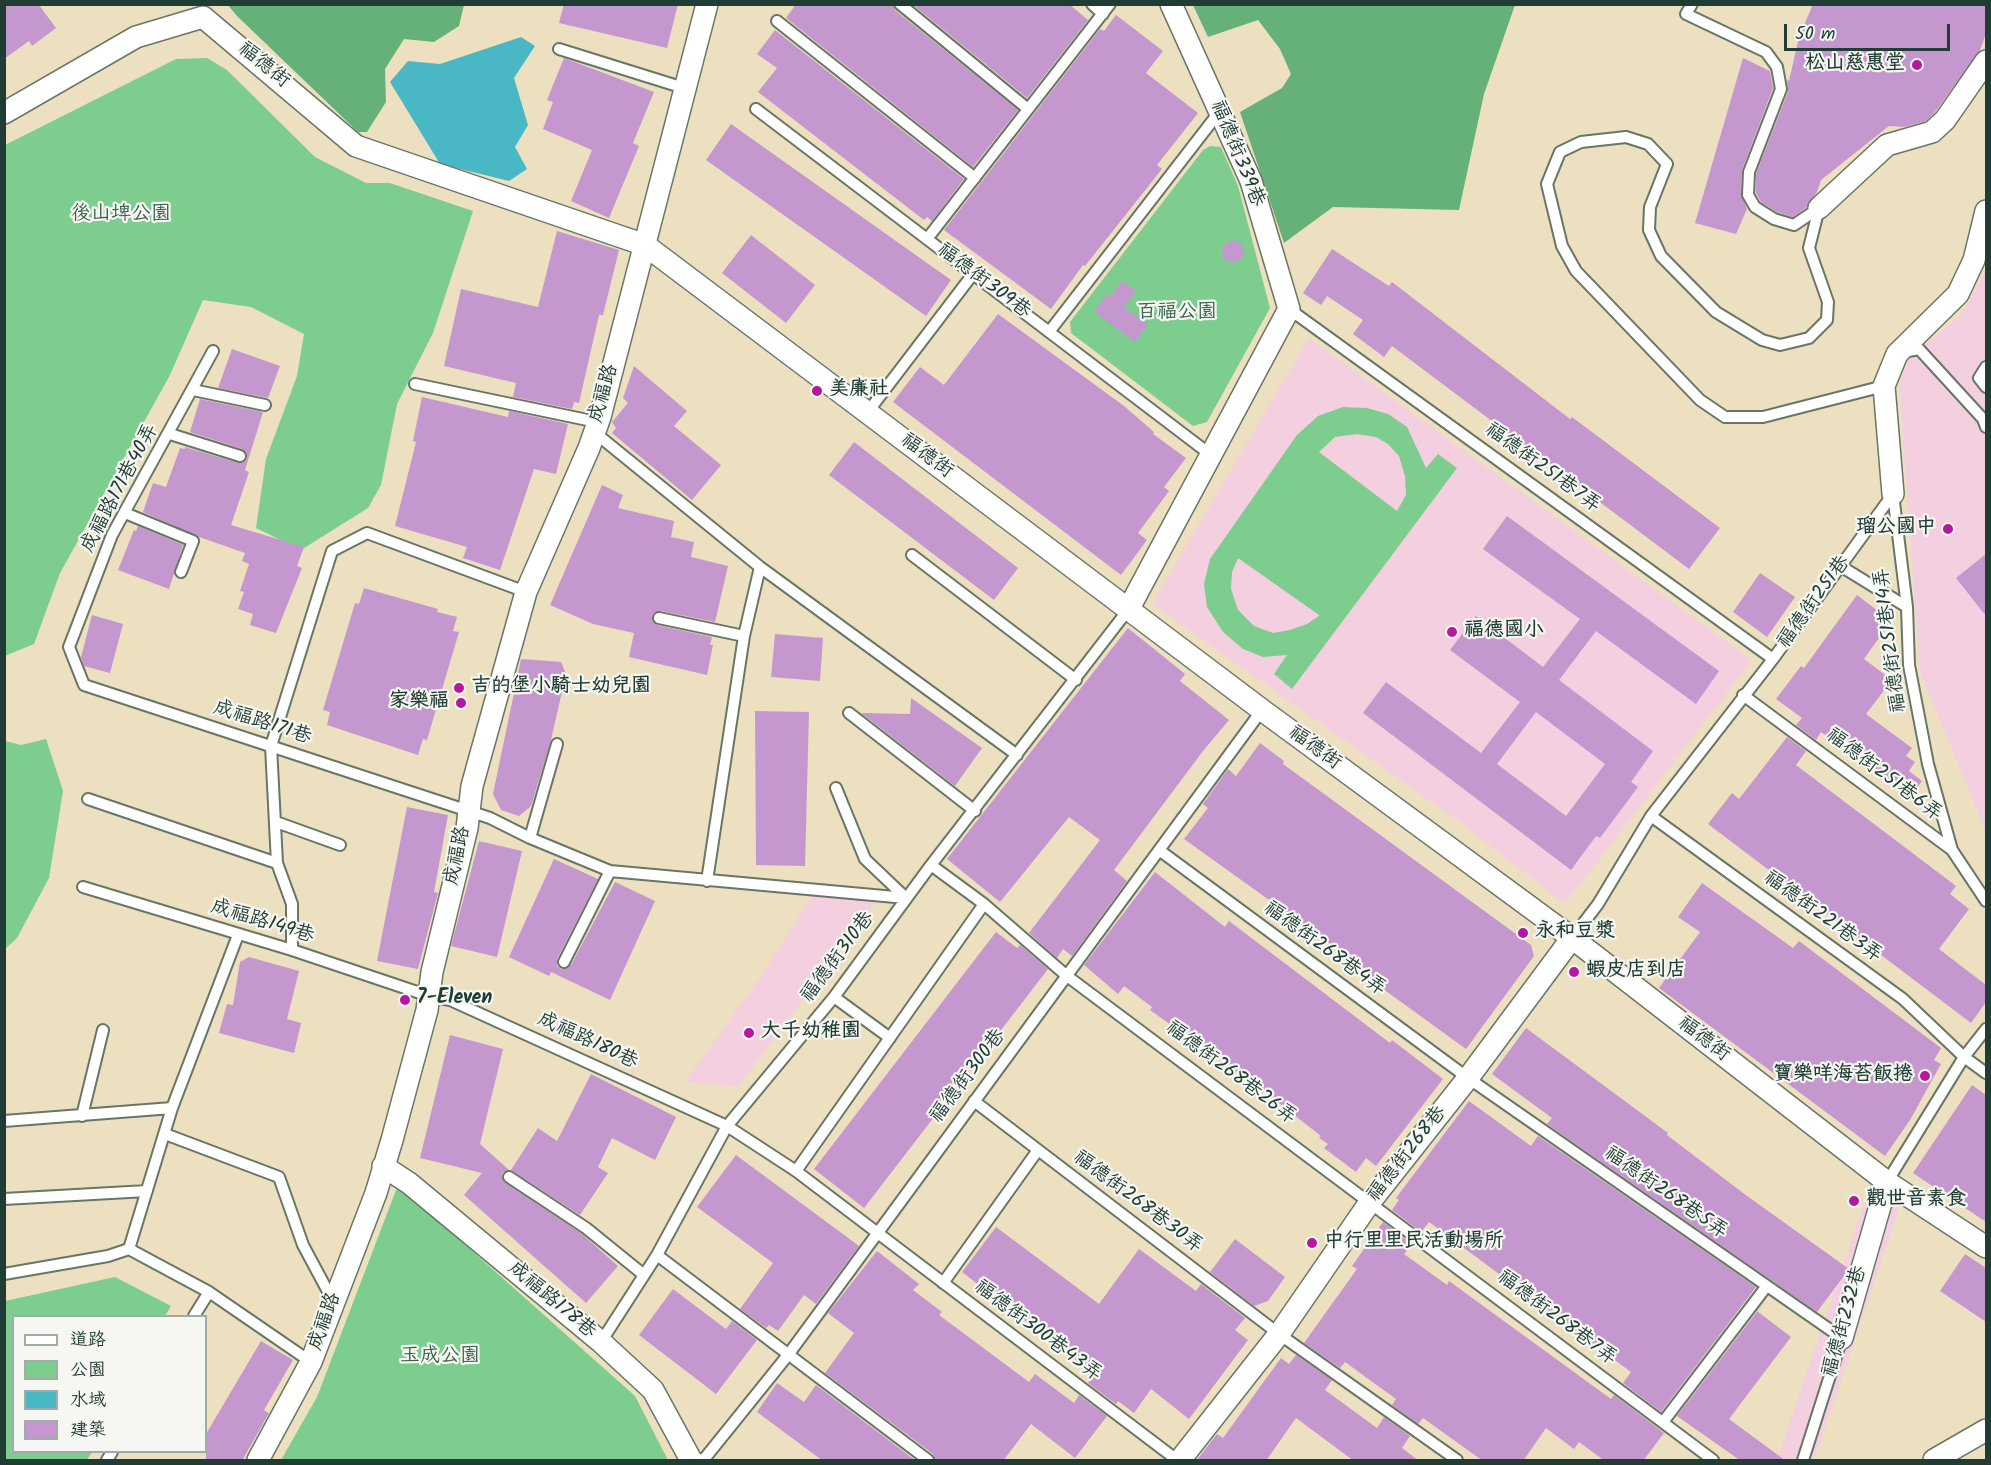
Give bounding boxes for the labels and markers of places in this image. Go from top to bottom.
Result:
place label: 松山慈惠堂 [1805,53,1905,77]
marker: 松山慈惠堂 [1910,58,1924,72]
place label: 美廉社 [829,379,889,403]
marker: 美廉社 [810,384,824,398]
place label: 瑠公國中 [1856,517,1936,541]
marker: 瑠公國中 [1941,522,1955,536]
place label: 福德國小 [1464,620,1544,644]
marker: 福德國小 [1445,625,1459,639]
place label: 吉的堡小騎士幼兒園 [471,676,651,700]
marker: 吉的堡小騎士幼兒園 [452,681,466,695]
place label: 家樂福 [389,691,449,715]
marker: 家樂福 [454,696,468,710]
place label: 永和豆漿 [1535,921,1615,945]
marker: 永和豆漿 [1516,926,1530,940]
place label: 蝦皮店到店 [1586,960,1686,984]
marker: 蝦皮店到店 [1567,965,1581,979]
place label: 7-Eleven [417,988,492,1012]
marker: 7-Eleven [398,993,412,1007]
place label: 大千幼稚園 [761,1021,861,1045]
marker: 大千幼稚園 [742,1026,756,1040]
place label: 寶樂咩海苔飯捲 [1773,1064,1913,1088]
marker: 寶樂咩海苔飯捲 [1918,1069,1932,1083]
place label: 觀世音素食 [1866,1189,1966,1213]
marker: 觀世音素食 [1847,1194,1861,1208]
place label: 中行里里民活動場所 [1324,1231,1504,1255]
marker: 中行里里民活動場所 [1305,1236,1319,1250]

